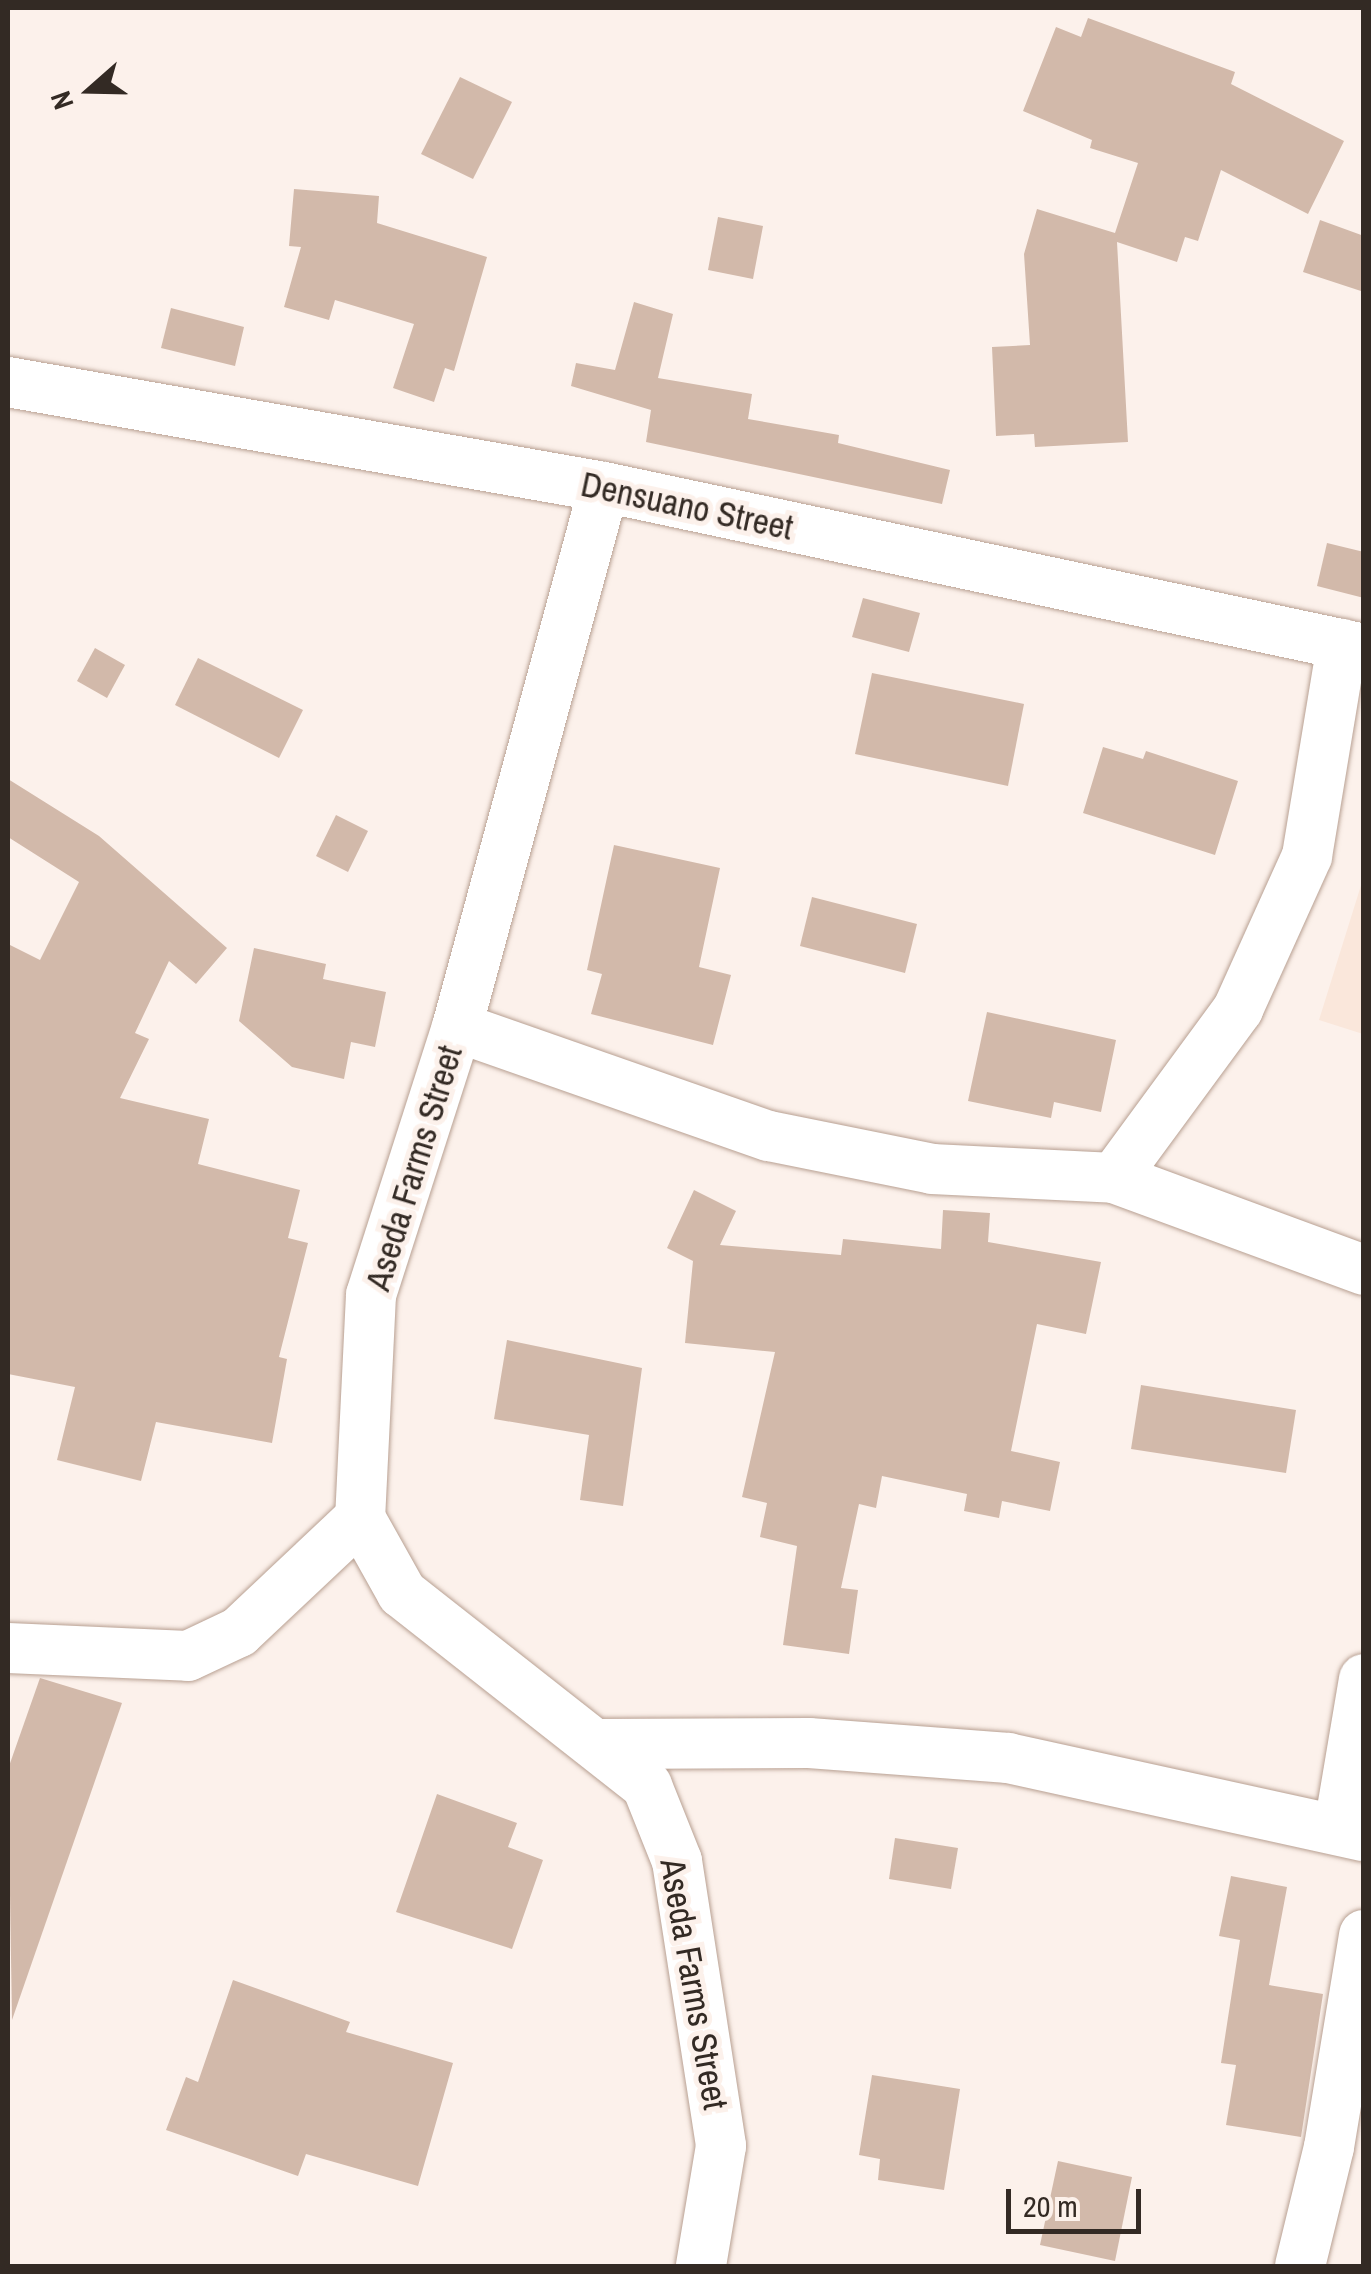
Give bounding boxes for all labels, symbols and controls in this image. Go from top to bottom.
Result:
north arrow [40,40,140,140]
text: N [41,86,83,115]
street label: Densuano Street [577,463,797,549]
street label: Aseda Farms Street [357,1040,471,1296]
street label: Aseda Farms Street [651,1855,737,2113]
scale bar [1011,2169,1146,2231]
text: 20 m [1023,2186,1078,2226]

